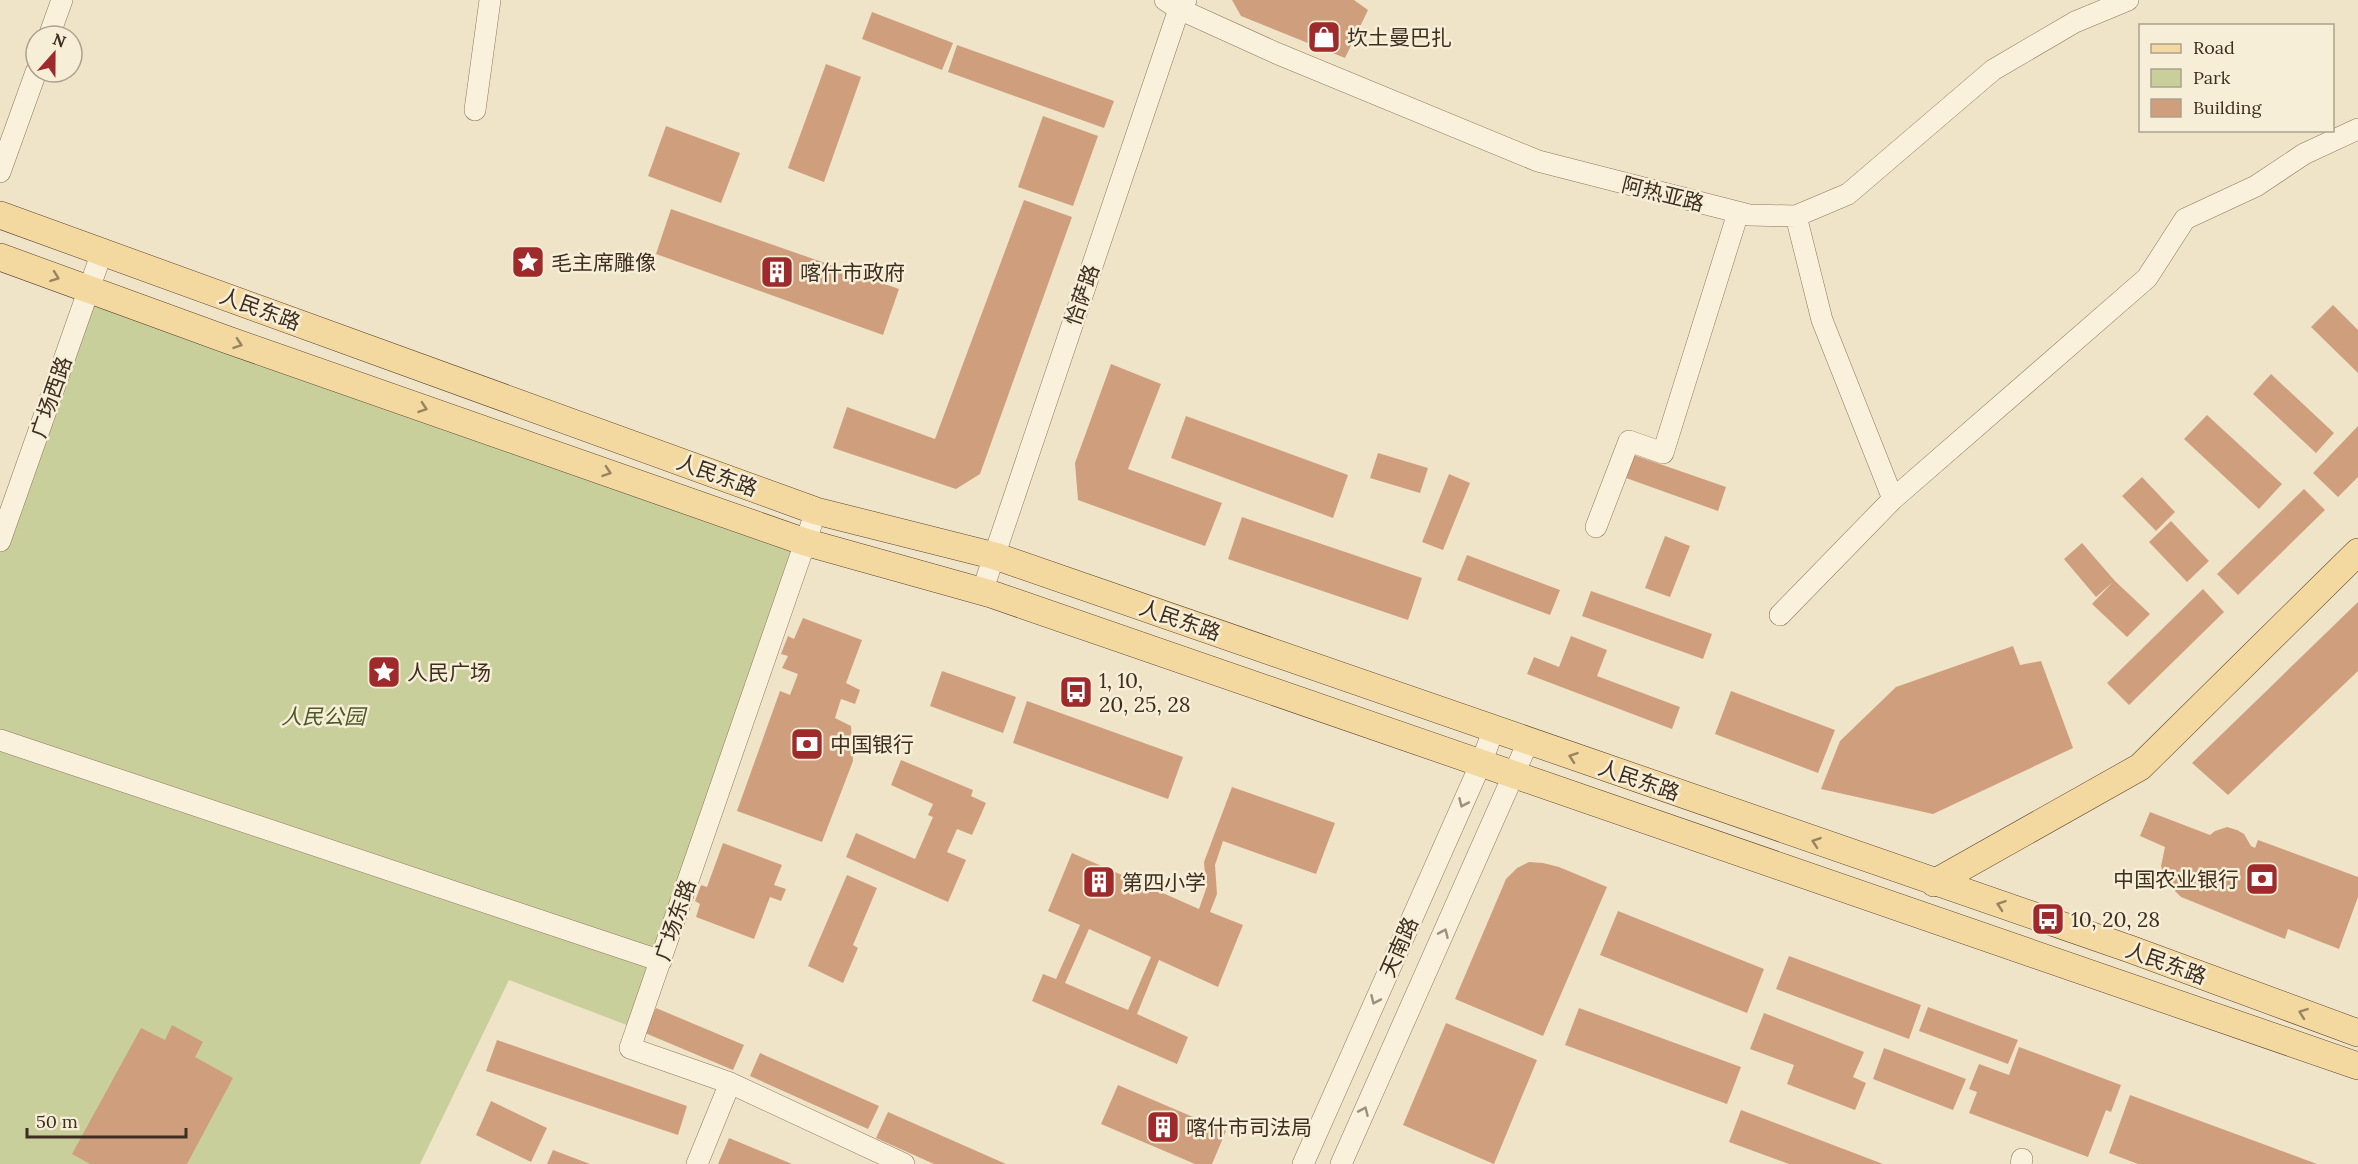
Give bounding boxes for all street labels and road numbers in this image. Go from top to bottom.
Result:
street label: 阿热亚路 [1619,171,1707,217]
street label: 恰萨路 [1059,261,1105,329]
street label: 人民东路 [216,282,304,336]
street label: 广场西路 [25,353,77,441]
street label: 人民东路 [673,448,761,502]
street label: 人民东路 [1136,594,1224,646]
street label: 人民东路 [1595,754,1683,806]
street label: 广场东路 [649,876,701,964]
street label: 天南路 [1374,913,1424,981]
street label: 人民东路 [2122,936,2210,990]

